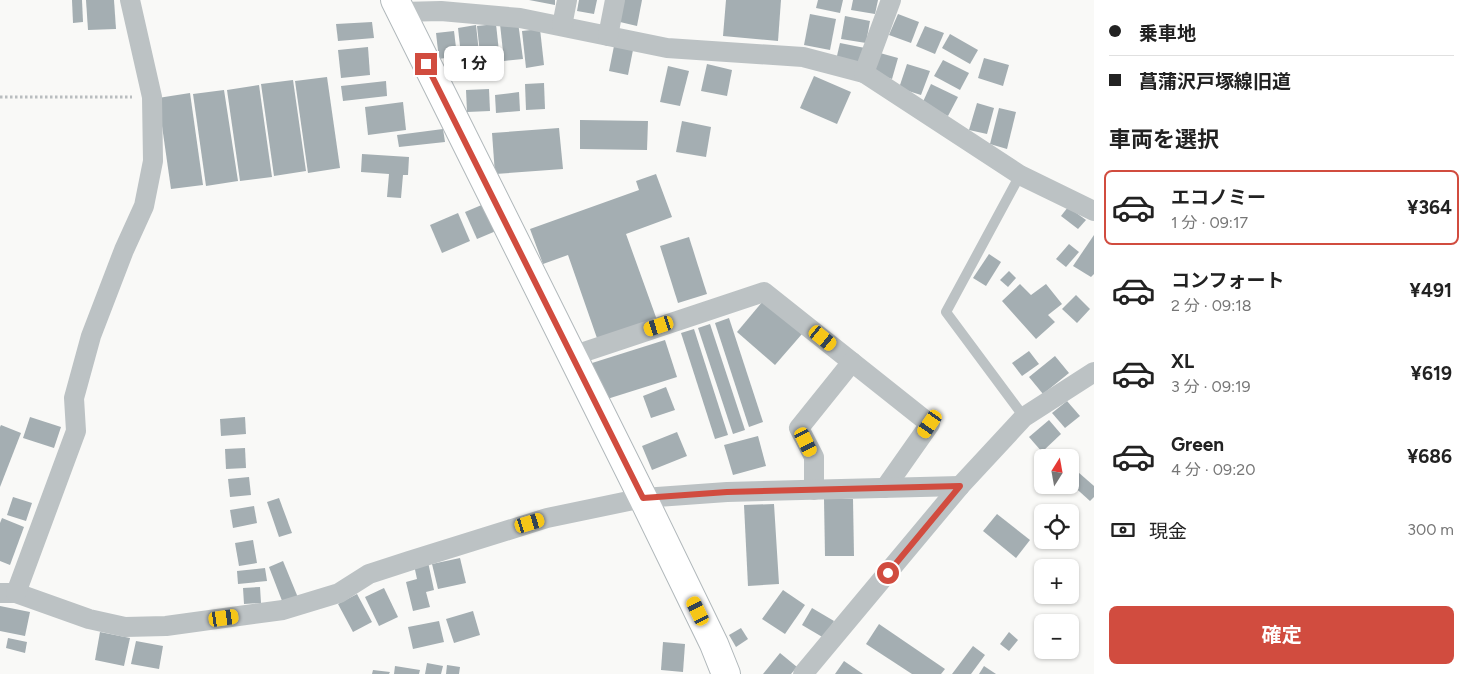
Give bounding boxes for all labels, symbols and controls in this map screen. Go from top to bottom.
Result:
text: 乗車地 [1139,22,1196,45]
callout: 1 分 [444,46,504,82]
route end [415,53,437,75]
text: 1 分 [461,54,487,73]
text: 菖蒲沢戸塚線旧道 [1139,70,1291,93]
text: 車両を選択 [1109,126,1219,153]
icon: car [1111,185,1156,230]
text: エコノミー [1171,186,1266,209]
text: ¥364 [1407,196,1452,219]
text: 1 分 · 09:17 [1171,213,1248,232]
icon: car [1111,268,1156,313]
text: コンフォート [1171,269,1284,292]
text: ¥491 [1410,279,1452,302]
text: 2 分 · 09:18 [1171,296,1252,315]
car [642,314,675,338]
car [806,323,839,353]
text: XL [1171,350,1194,373]
icon: car [1111,351,1156,396]
text: ¥619 [1411,362,1452,385]
text: 3 分 · 09:19 [1171,377,1251,396]
car [915,407,944,441]
car [792,425,819,459]
text: Green [1171,433,1224,456]
icon: car [1111,434,1156,479]
text: ¥686 [1407,445,1452,468]
north arrow [1034,449,1079,494]
map controls [1034,449,1079,659]
text: 4 分 · 09:20 [1171,460,1255,479]
button: locate [1034,504,1079,549]
car [513,511,546,535]
icon: cash [1109,516,1137,544]
text: 現金 [1149,520,1187,543]
text: 300 m [1407,520,1454,539]
button: + [1034,559,1079,604]
route start [877,562,899,584]
car [684,594,711,628]
button: 確定 [1109,606,1454,664]
car [208,608,239,628]
button: − [1034,614,1079,659]

